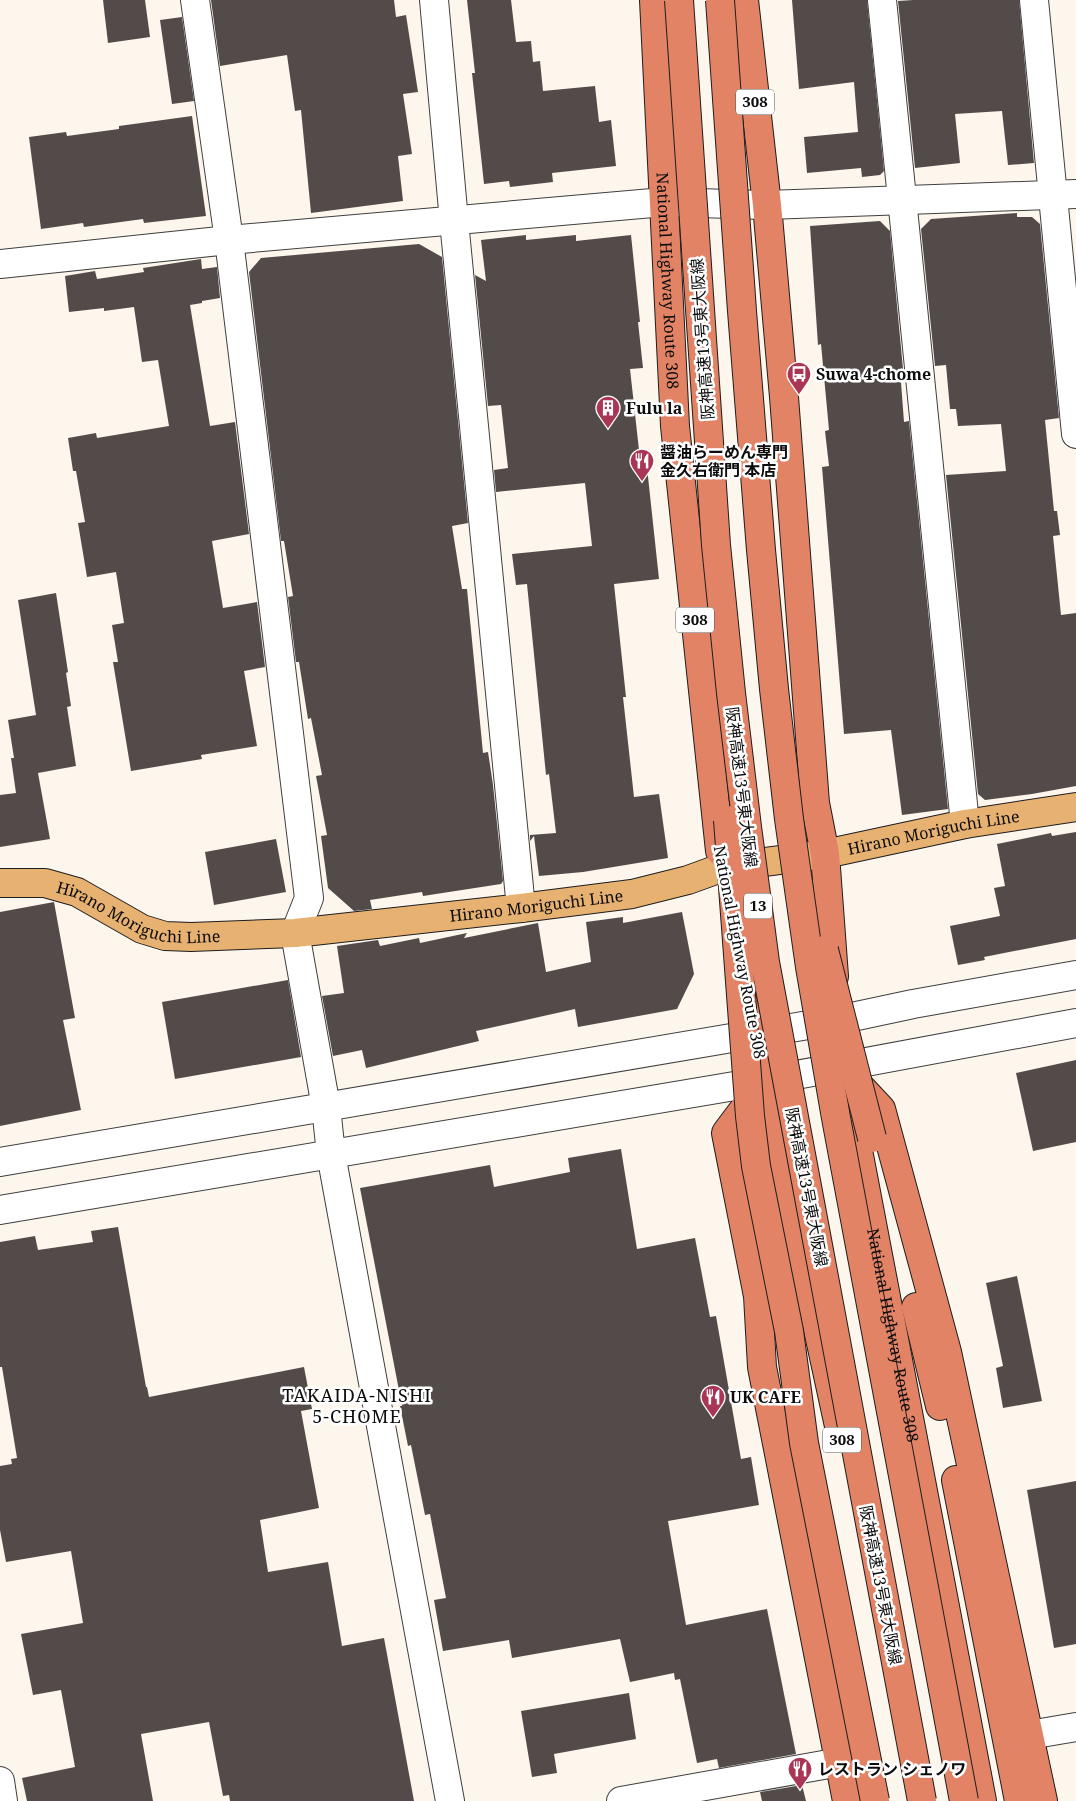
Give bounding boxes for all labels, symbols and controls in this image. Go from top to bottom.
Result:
road number: 308 [736,90,774,114]
street label: National Highway Route 308 [652,172,684,390]
street label: 阪神高速13号東大阪線 [685,257,719,421]
bus stop icon: Suwa 4-chome [786,361,812,395]
place label: Suwa 4-chome [816,363,931,385]
building icon: Fulu la [595,395,621,429]
place label: Fulu la [626,397,683,419]
place label: 醤油らーめん専門 金久右衛門 本店 [660,441,788,481]
restaurant icon: 醤油らーめん専門 金久右衛門 本店 [629,448,655,482]
road number: 308 [676,608,714,632]
street label: 阪神高速13号東大阪線 [721,705,763,869]
street label: Hirano Moriguchi Line [846,805,1021,860]
street label: National Highway Route 308 [709,843,772,1061]
street label: Hirano Moriguchi Line [54,876,221,948]
street label: Hirano Moriguchi Line [448,884,624,927]
road number: 13 [744,894,772,918]
street label: 阪神高速13号東大阪線 [781,1105,833,1269]
street label: National Highway Route 308 [862,1226,924,1444]
district label: TAKAIDA-NISHI 5-CHOME [282,1383,432,1428]
restaurant icon: UK CAFE [700,1384,726,1418]
place label: UK CAFE [730,1386,801,1408]
road number: 308 [823,1428,861,1452]
street label: 阪神高速13号東大阪線 [855,1503,907,1667]
restaurant icon: レストラン シェノワ [787,1756,813,1790]
place label: レストラン シェノワ [818,1758,966,1780]

